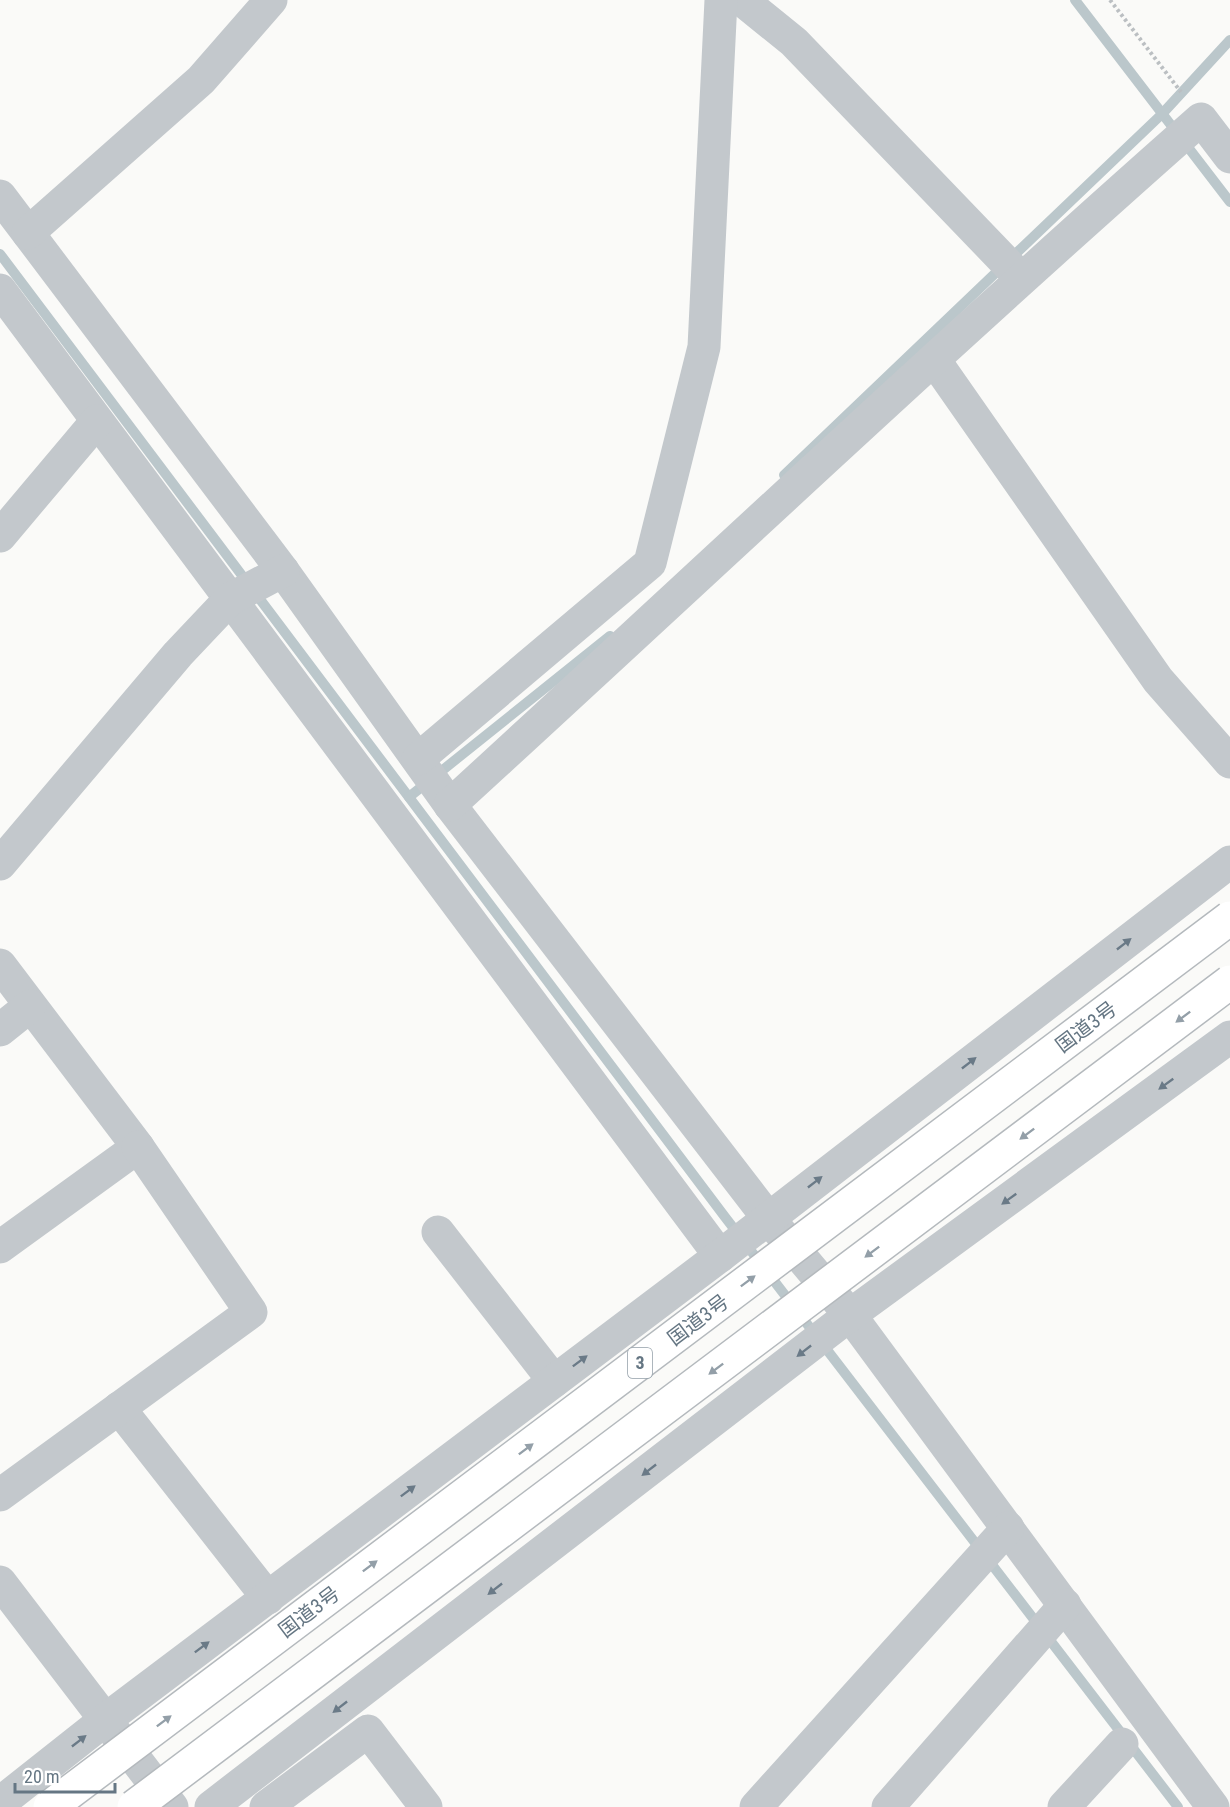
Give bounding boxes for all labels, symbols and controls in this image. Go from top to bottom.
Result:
one-way arrow [1116,939,1131,951]
street label: 国道3号 [1051,996,1121,1058]
one-way arrow [1176,1011,1192,1023]
one-way arrow [962,1058,977,1070]
one-way arrow [1158,1078,1174,1090]
one-way arrow [1020,1128,1035,1140]
one-way arrow [807,1177,822,1189]
one-way arrow [1001,1193,1016,1205]
one-way arrow [864,1245,879,1257]
one-way arrow [741,1276,756,1288]
street label: 国道3号 [663,1289,733,1351]
one-way arrow [796,1344,812,1357]
road number: 3 [628,1348,652,1378]
one-way arrow [572,1355,588,1367]
one-way arrow [708,1363,724,1375]
one-way arrow [517,1443,533,1455]
one-way arrow [642,1463,657,1475]
one-way arrow [400,1485,416,1498]
one-way arrow [361,1560,377,1572]
street label: 国道3号 [274,1581,344,1643]
one-way arrow [487,1582,502,1594]
one-way arrow [194,1641,210,1653]
one-way arrow [333,1701,348,1713]
one-way arrow [156,1716,171,1728]
one-way arrow [71,1734,87,1747]
scale bar [15,1756,116,1794]
text: 20 m [24,1766,59,1787]

